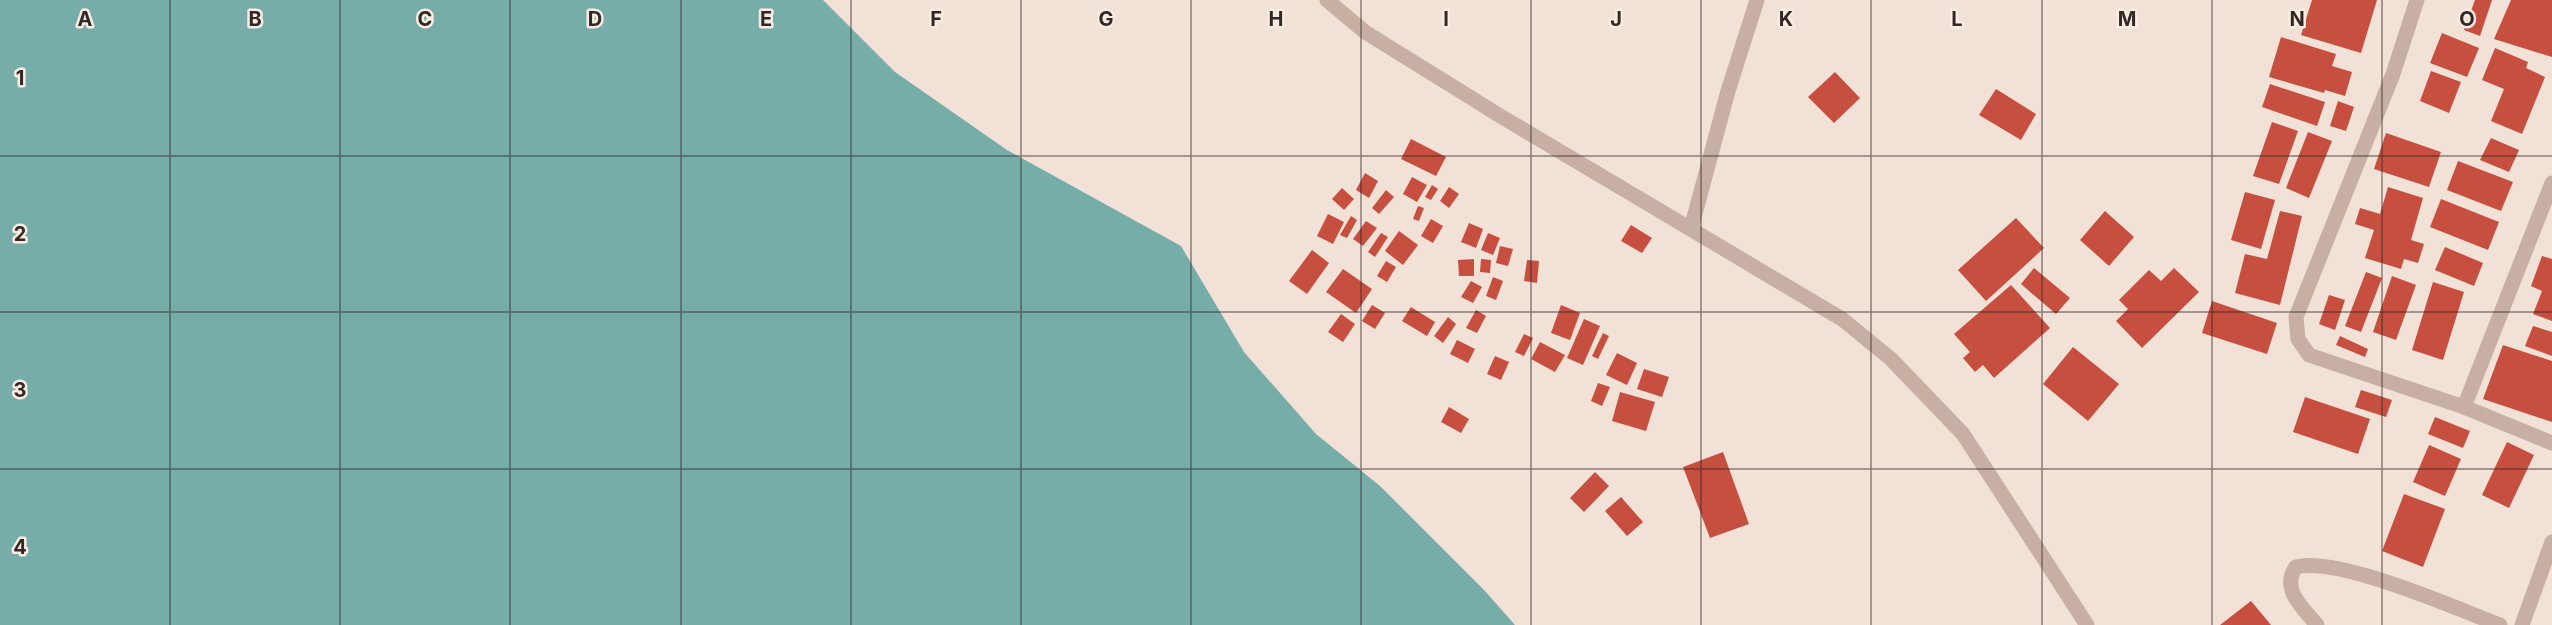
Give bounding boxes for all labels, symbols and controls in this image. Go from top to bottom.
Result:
text: A [78,7,93,31]
text: B [248,7,262,31]
text: C [418,7,432,31]
text: D [588,7,602,31]
text: E [760,7,772,31]
text: F [930,7,942,31]
text: G [1098,7,1114,31]
text: H [1269,7,1283,31]
text: I [1443,7,1449,31]
text: J [1610,7,1622,31]
text: K [1779,7,1793,31]
text: L [1951,7,1963,31]
text: M [2118,7,2136,31]
text: N [2289,7,2305,31]
text: O [2459,7,2475,31]
text: 1 [16,66,24,90]
text: 2 [14,222,26,246]
text: 3 [14,378,26,402]
text: 4 [13,535,27,559]

